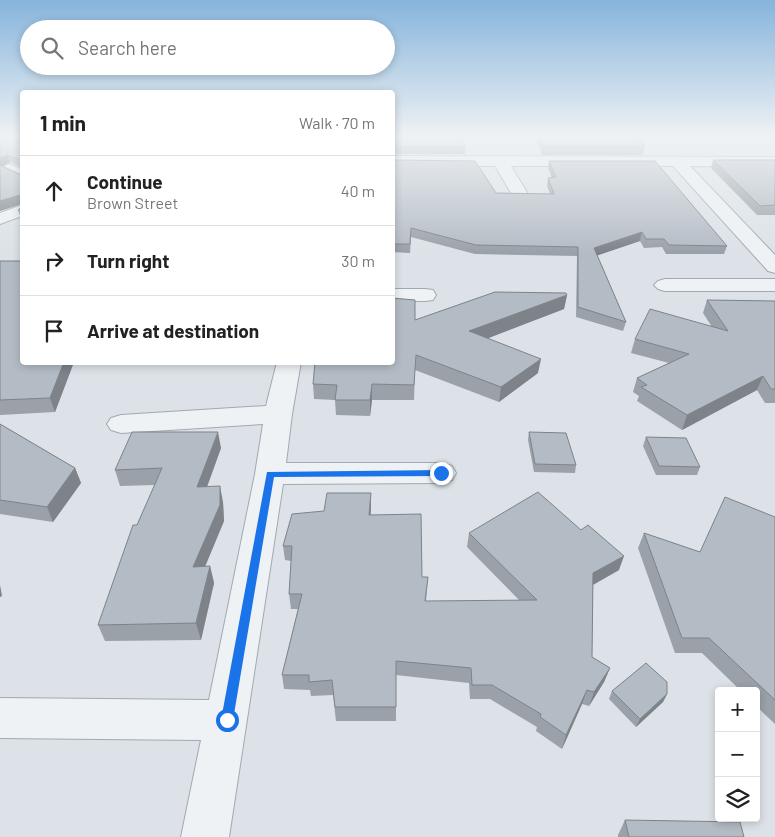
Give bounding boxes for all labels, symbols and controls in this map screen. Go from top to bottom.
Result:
search box [20,20,395,75]
icon: search [38,34,66,62]
text: Search here [78,36,177,59]
text: 1 min [40,110,86,135]
text: Walk · 70 m [299,113,375,132]
text: Continue [87,170,163,193]
icon: ahead [40,177,68,205]
text: 40 m [341,181,375,200]
text: Brown Street [87,193,178,212]
icon: right [40,247,68,275]
text: Turn right [87,249,169,272]
text: 30 m [341,251,375,270]
icon: arrive [40,317,68,345]
text: Arrive at destination [87,319,259,342]
route end [430,462,453,485]
map controls [715,687,760,822]
button: + [715,687,760,732]
route start [216,709,239,732]
button: − [715,732,760,777]
button: layers [715,777,760,822]

